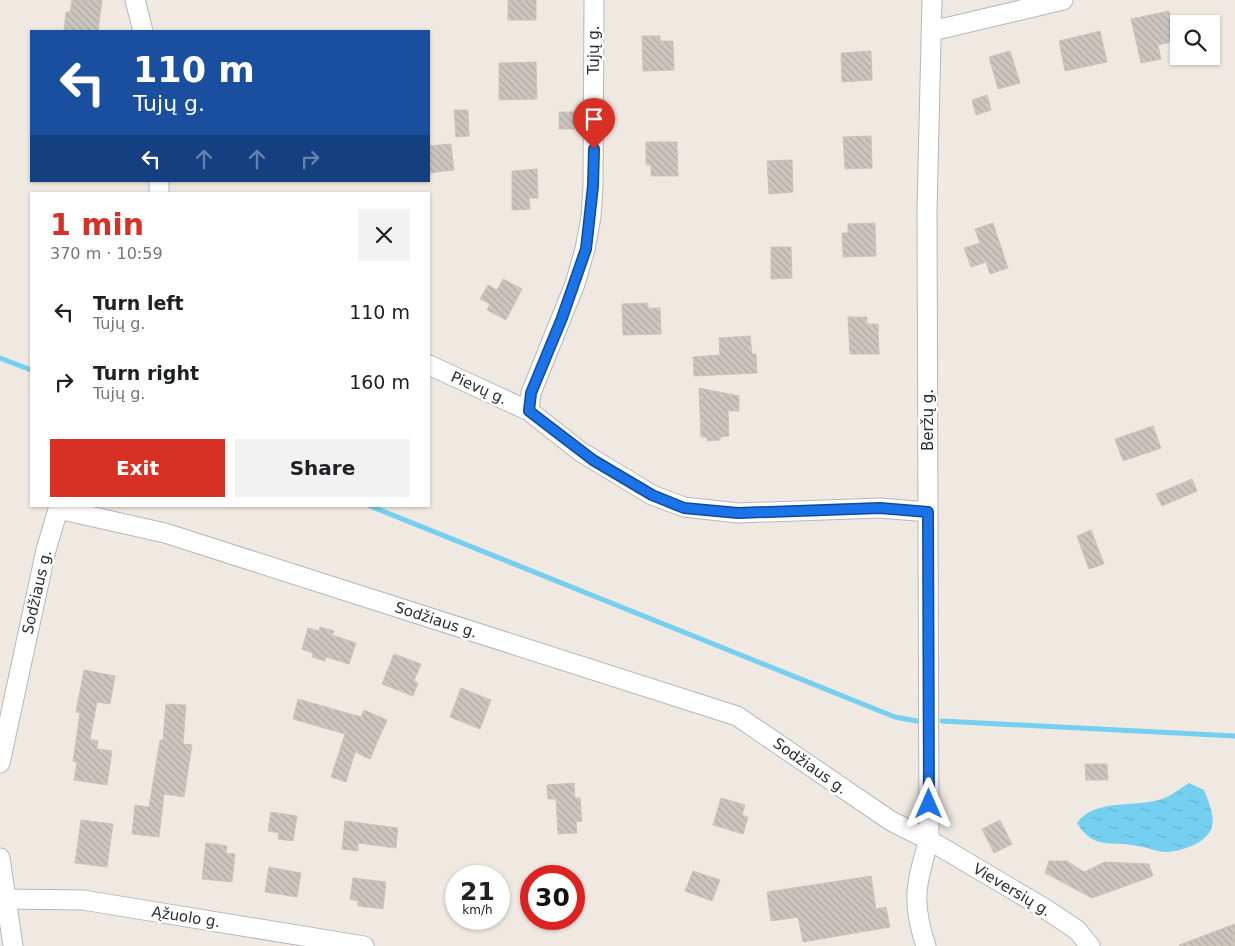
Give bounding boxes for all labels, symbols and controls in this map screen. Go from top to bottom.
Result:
map controls [1170,15,1220,65]
button: search [1170,15,1220,65]
street label: Tujų g. [585,25,603,76]
icon: left [50,50,115,115]
text: 110 m [133,50,255,90]
text: Tujų g. [133,91,205,116]
pin [573,98,615,149]
icon: arrive [580,105,608,133]
icon: left [137,145,165,173]
icon: ahead [190,145,218,173]
icon: ahead [243,145,271,173]
icon: right [296,145,324,173]
text: 1 min [50,207,144,242]
button: close [358,209,410,261]
text: 370 m · 10:59 [50,244,163,263]
text: Turn left [93,292,184,314]
icon: left [50,298,78,326]
text: 110 m [349,301,410,323]
text: Tujų g. [93,314,145,333]
text: Turn right [93,362,199,384]
icon: right [50,368,78,396]
street label: Pievų g. [448,368,510,408]
text: 160 m [349,371,410,393]
text: Tujų g. [93,384,145,403]
street label: Beržų g. [919,389,937,451]
button: Exit [50,439,225,497]
button: Share [235,439,410,497]
street label: Sodžiaus g. [19,548,55,636]
street label: Sodžiaus g. [392,598,480,642]
street label: Sodžiaus g. [770,734,850,798]
position arrow [902,777,954,829]
street label: Vieversių g. [970,860,1054,920]
speed limit sign: 30 [520,865,585,930]
text: 21 [460,877,495,906]
street label: Ąžuolo g. [150,903,222,931]
text: km/h [462,903,493,917]

